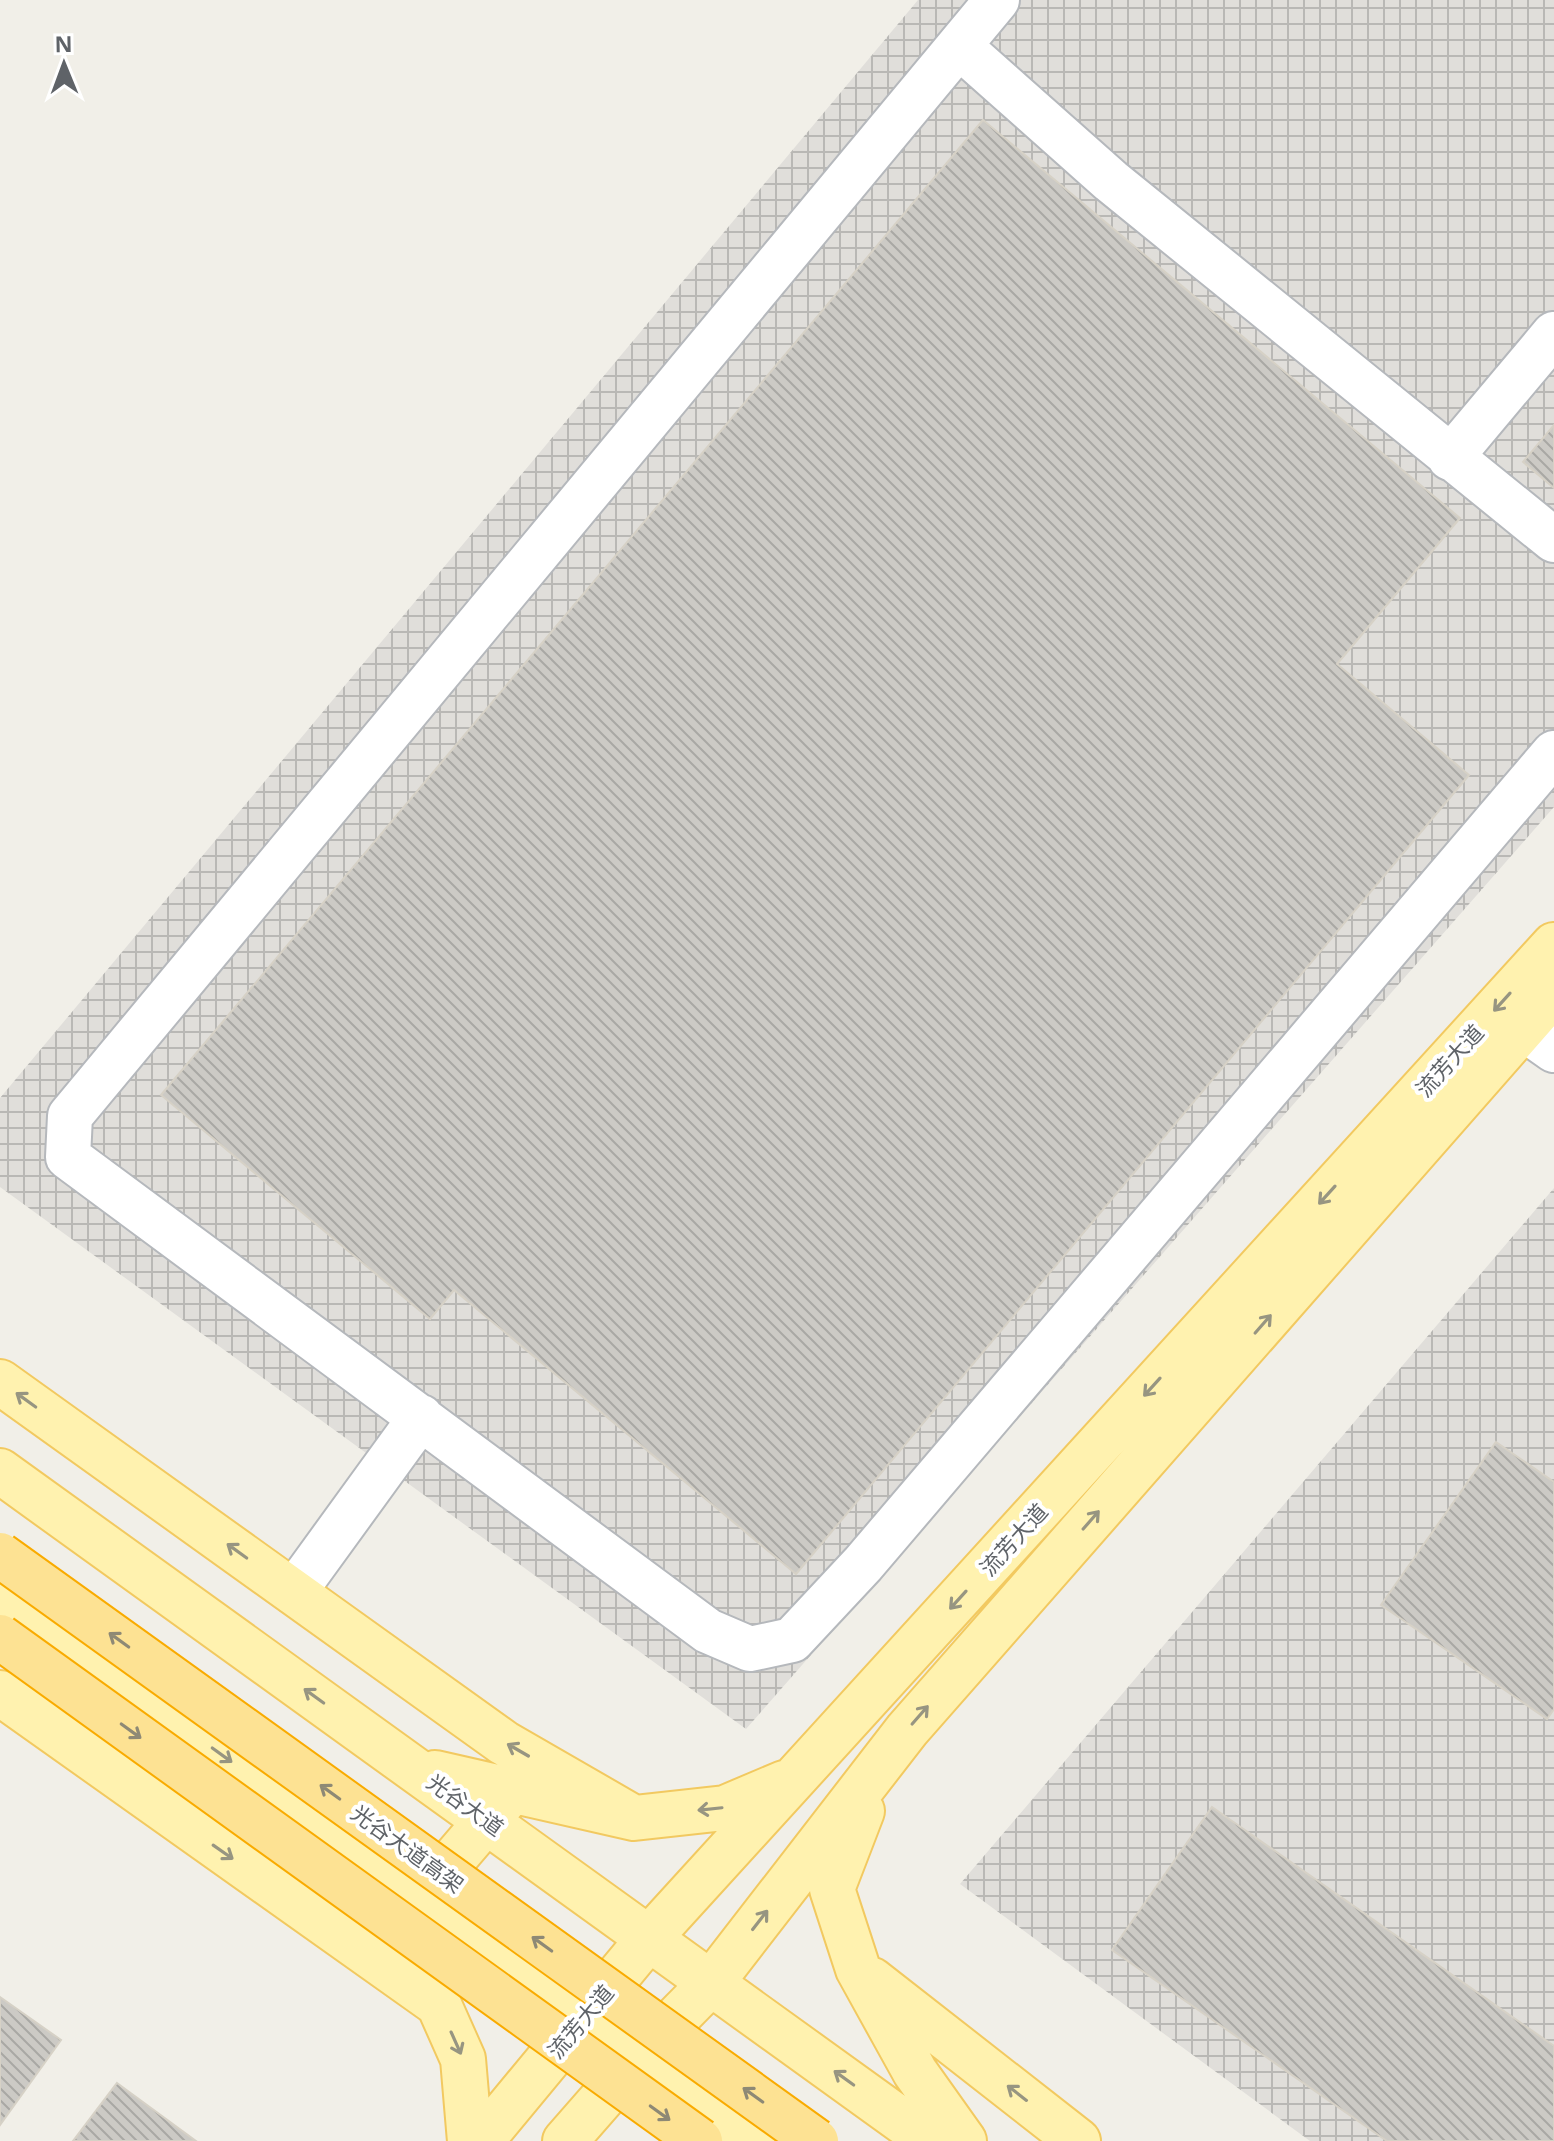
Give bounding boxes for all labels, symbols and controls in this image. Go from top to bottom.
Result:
north arrow [24,24,104,104]
text: N [54,28,73,58]
one-way arrow [1493,992,1511,1012]
street label: 流芳大道 [1408,1017,1490,1103]
one-way arrow [1318,1184,1336,1204]
one-way arrow [1254,1315,1272,1335]
one-way arrow [1143,1377,1161,1397]
one-way arrow [15,1392,37,1408]
street label: 流芳大道 [972,1496,1054,1582]
one-way arrow [1082,1510,1100,1530]
one-way arrow [227,1543,249,1560]
one-way arrow [949,1590,967,1610]
one-way arrow [109,1632,131,1649]
one-way arrow [304,1687,325,1704]
one-way arrow [911,1706,929,1726]
one-way arrow [120,1723,142,1740]
one-way arrow [507,1742,530,1758]
one-way arrow [210,1747,232,1763]
street label: 光谷大道 [422,1766,510,1842]
one-way arrow [320,1784,342,1800]
street label: 光谷大道高架 [346,1797,470,1899]
one-way arrow [697,1802,724,1817]
one-way arrow [212,1844,234,1860]
one-way arrow [751,1910,769,1931]
one-way arrow [531,1936,553,1952]
street label: 流芳大道 [540,1978,620,2064]
one-way arrow [449,2031,464,2055]
one-way arrow [834,2070,855,2087]
one-way arrow [1007,2084,1028,2102]
one-way arrow [742,2087,764,2104]
one-way arrow [649,2104,671,2121]

